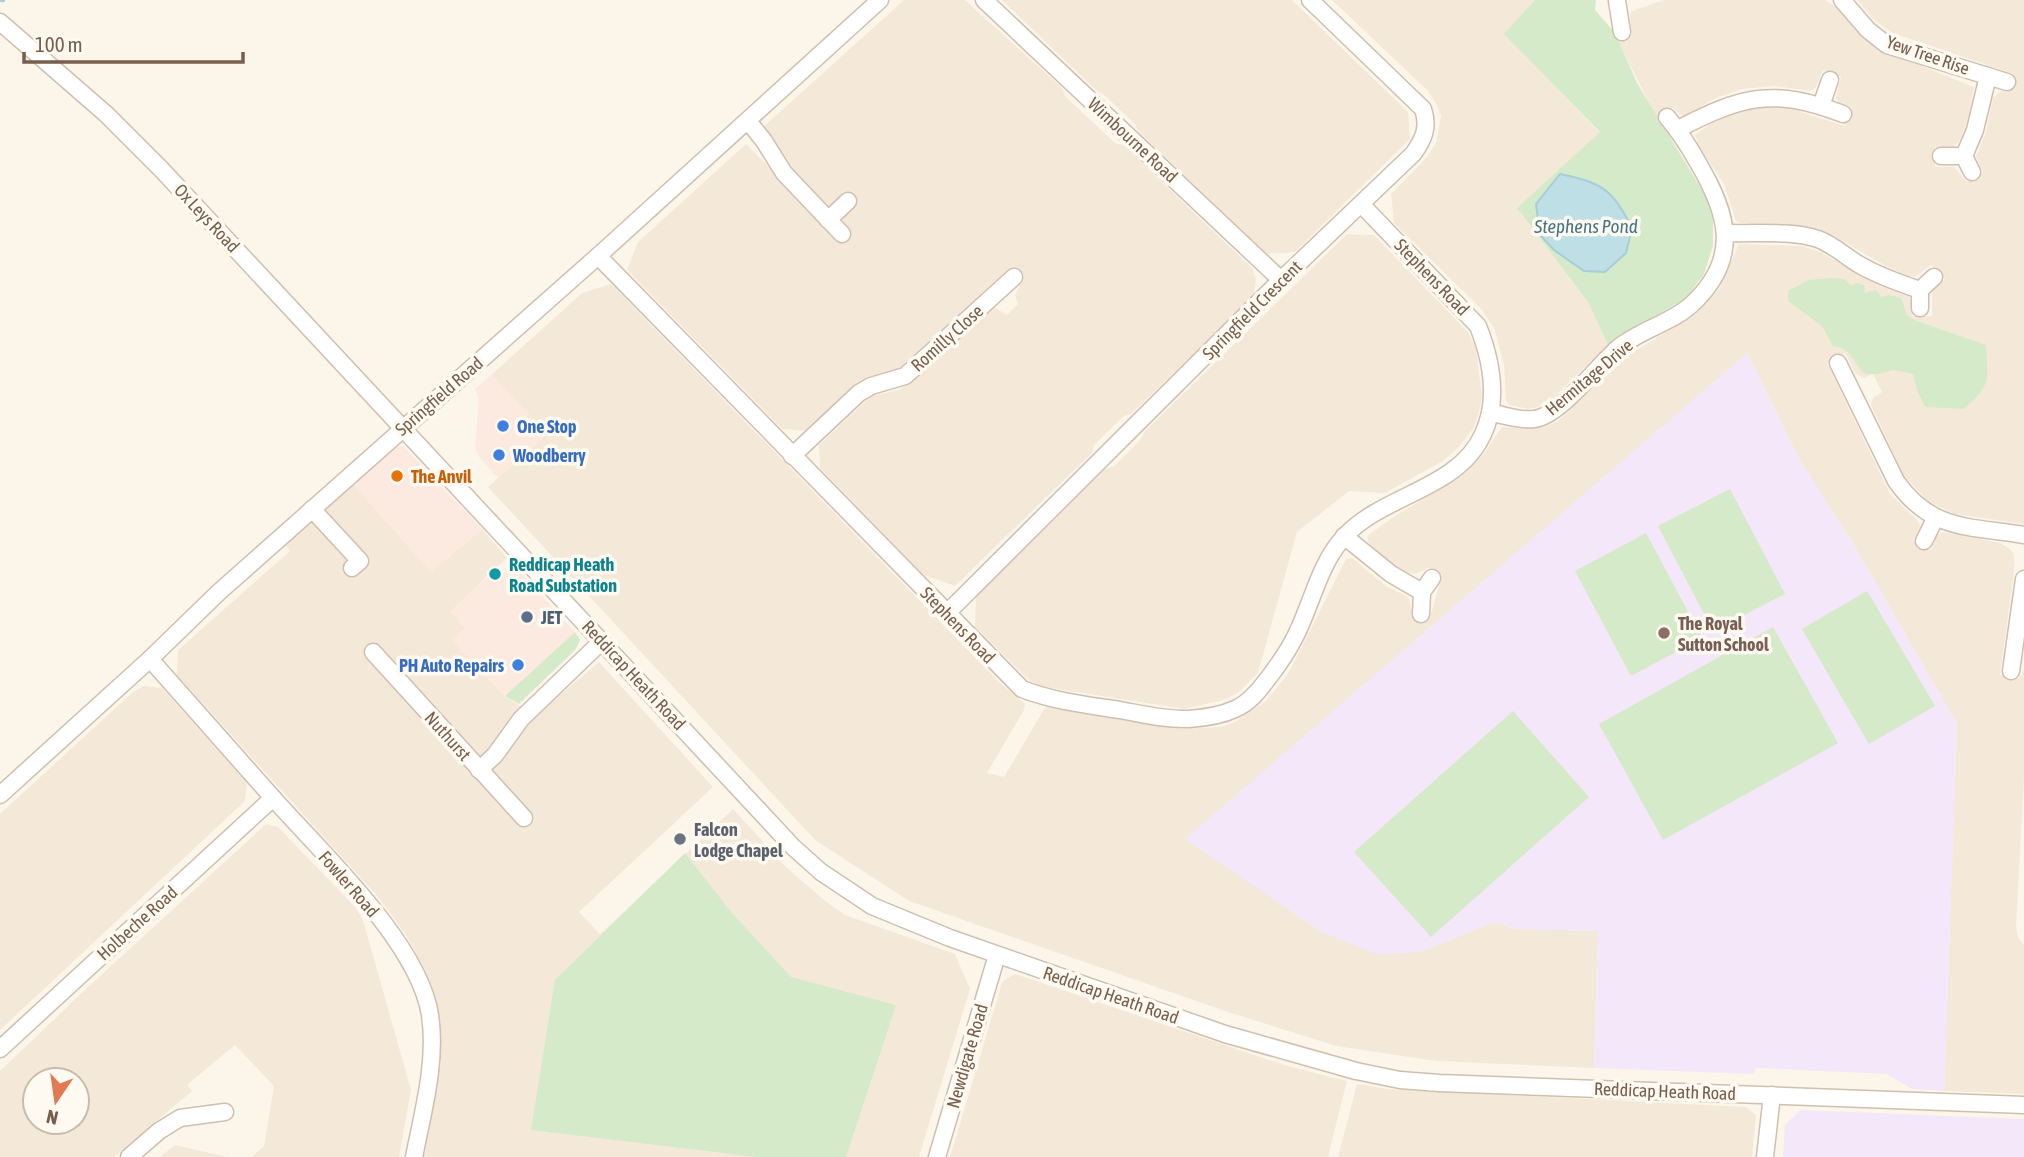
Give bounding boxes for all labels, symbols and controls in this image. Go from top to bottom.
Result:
scale bar [24,21,243,65]
street label: Yew Tree Rise [1884,31,1972,79]
text: 100 m [35,32,83,56]
street label: Wimbourne Road [1084,93,1182,187]
street label: Ox Leys Road [170,179,244,257]
water label: Stephens Pond [1533,215,1638,237]
street label: Stephens Road [1390,234,1474,320]
street label: Springfield Crescent [1198,256,1306,364]
street label: Romilly Close [907,300,987,376]
street label: Hermitage Drive [1541,334,1637,420]
street label: Springfield Road [391,352,487,440]
place label: One Stop [517,416,576,437]
marker: One Stop [495,418,511,434]
place label: Woodberry [512,445,586,466]
marker: Woodberry [491,447,507,463]
place label: The Anvil [411,466,472,487]
marker: The Anvil [389,468,405,484]
place label: Reddicap Heath Road Substation [509,554,617,596]
marker: Reddicap Heath Road Substation [487,566,503,582]
street label: Stephens Road [916,582,1000,668]
place label: JET [540,607,562,628]
marker: JET [519,609,535,625]
place label: The Royal Sutton School [1678,613,1769,655]
street label: Reddicap Heath Road [578,616,690,734]
marker: The Royal Sutton School [1656,625,1672,641]
place label: PH Auto Repairs [399,655,505,676]
marker: PH Auto Repairs [510,657,526,673]
street label: Nuthurst [421,707,475,765]
place label: Falcon Lodge Chapel [694,819,783,861]
marker: Falcon Lodge Chapel [672,831,688,847]
street label: Fowler Road [315,847,383,921]
street label: Holbeche Road [93,882,181,964]
street label: Reddicap Heath Road [1040,962,1182,1028]
street label: Newdigate Road [942,1001,992,1111]
north arrow [21,1066,91,1136]
street label: Reddicap Heath Road [1594,1078,1736,1104]
text: N [44,1106,60,1130]

